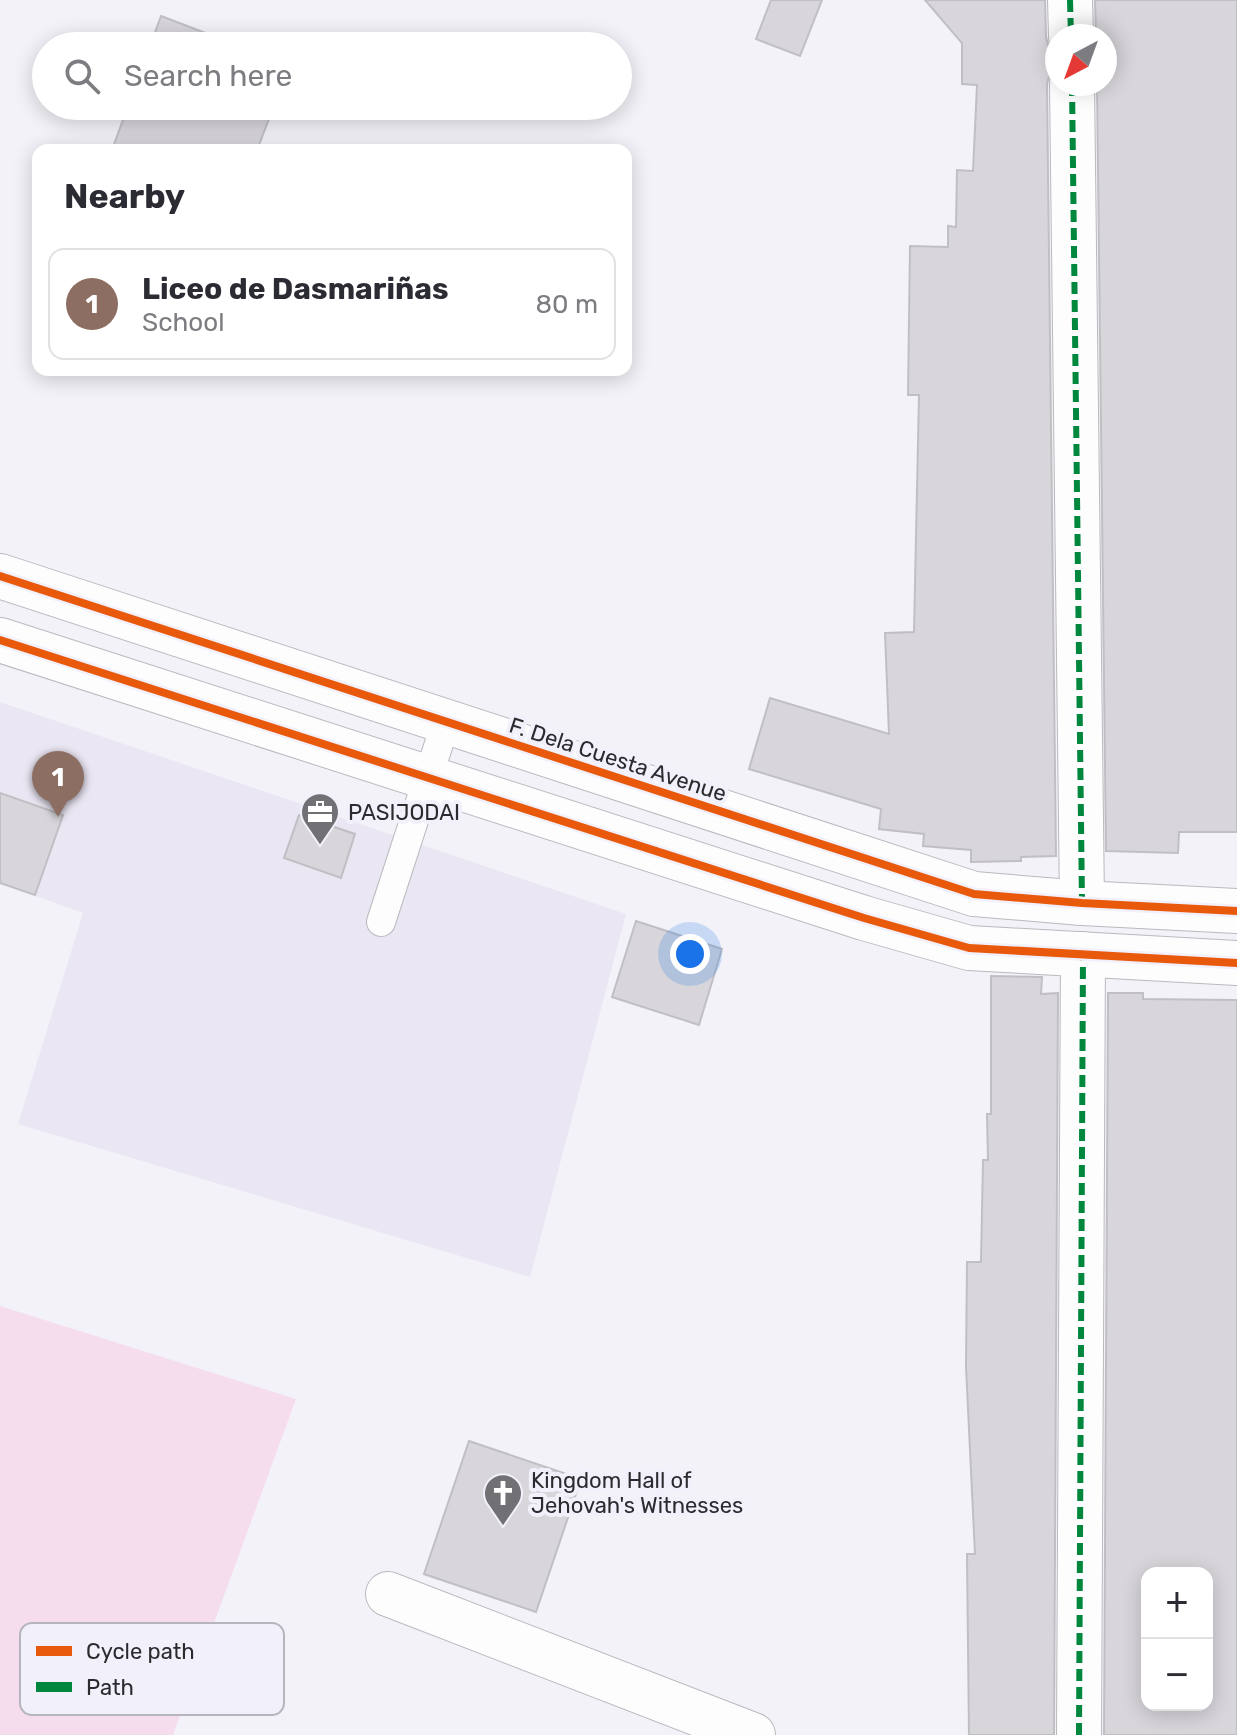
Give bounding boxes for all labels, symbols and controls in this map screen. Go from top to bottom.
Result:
north arrow [1045,24,1117,96]
search box [32,32,632,120]
icon: search [60,54,104,98]
text: Search here [124,58,292,94]
text: Nearby [64,176,185,217]
text: Liceo de Dasmariñas [142,271,449,307]
text: 1 [86,289,98,320]
text: 80 m [535,289,598,320]
text: School [142,307,225,338]
street label: F. Dela Cuesta Avenue [506,712,730,807]
pin: 1 [32,751,84,817]
office icon: PASIJODAI [299,791,341,846]
place label: PASIJODAI [348,799,460,826]
your location [670,934,710,974]
place label: Kingdom Hall of Jehovah's Witnesses [531,1467,743,1519]
church icon: Kingdom Hall of Jehovah's Witnesses [482,1472,524,1527]
map controls [1141,1567,1213,1711]
button: + [1141,1567,1213,1639]
legend [20,1623,284,1715]
text: Cycle path [86,1638,195,1665]
button: − [1141,1639,1213,1711]
text: Path [86,1674,134,1701]

